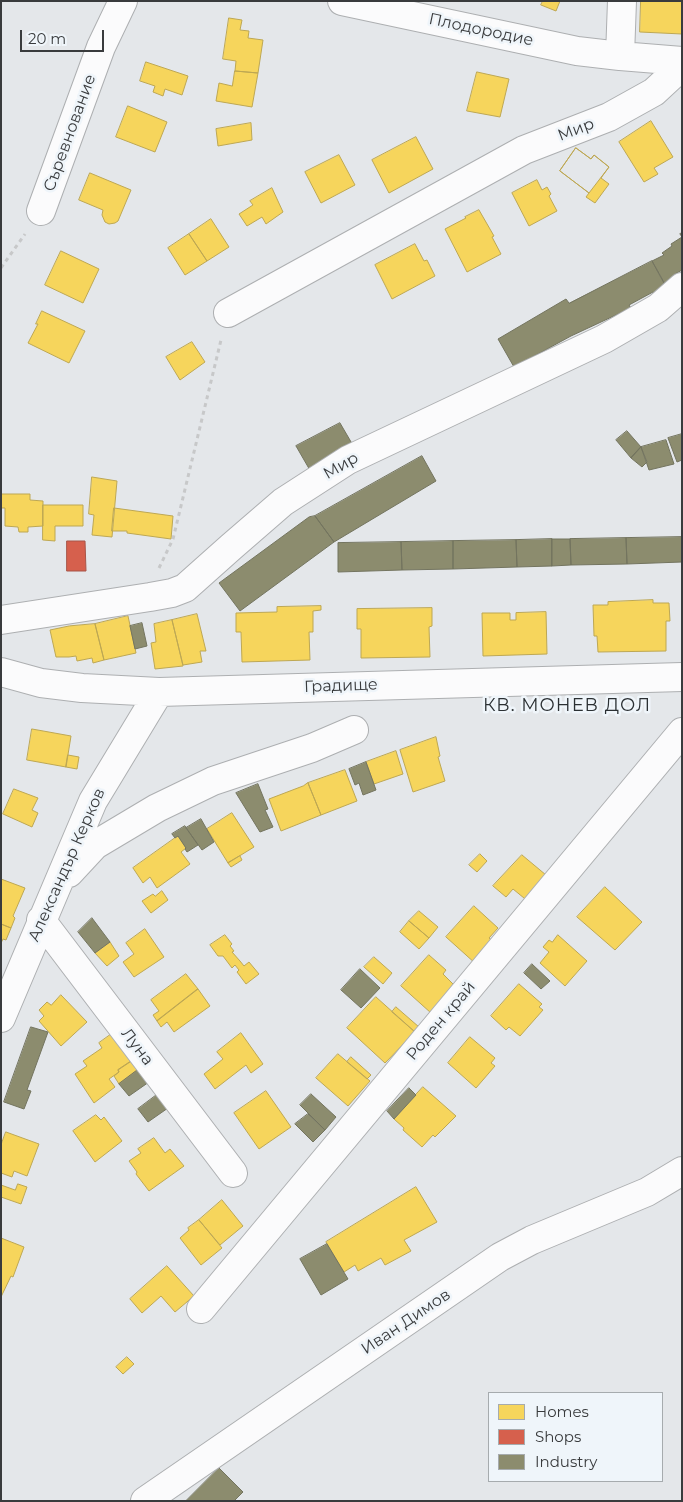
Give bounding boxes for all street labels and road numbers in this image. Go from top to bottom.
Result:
street label: Плодородие [427,10,535,50]
street label: Съревнование [40,72,100,194]
street label: Мир [555,114,597,146]
street label: Мир [320,448,362,484]
street label: Градище [304,675,378,697]
street label: Александър Керков [24,785,110,945]
street label: Роден край [402,978,480,1064]
street label: Луна [117,1025,157,1069]
street label: Иван Димов [358,1285,454,1359]

